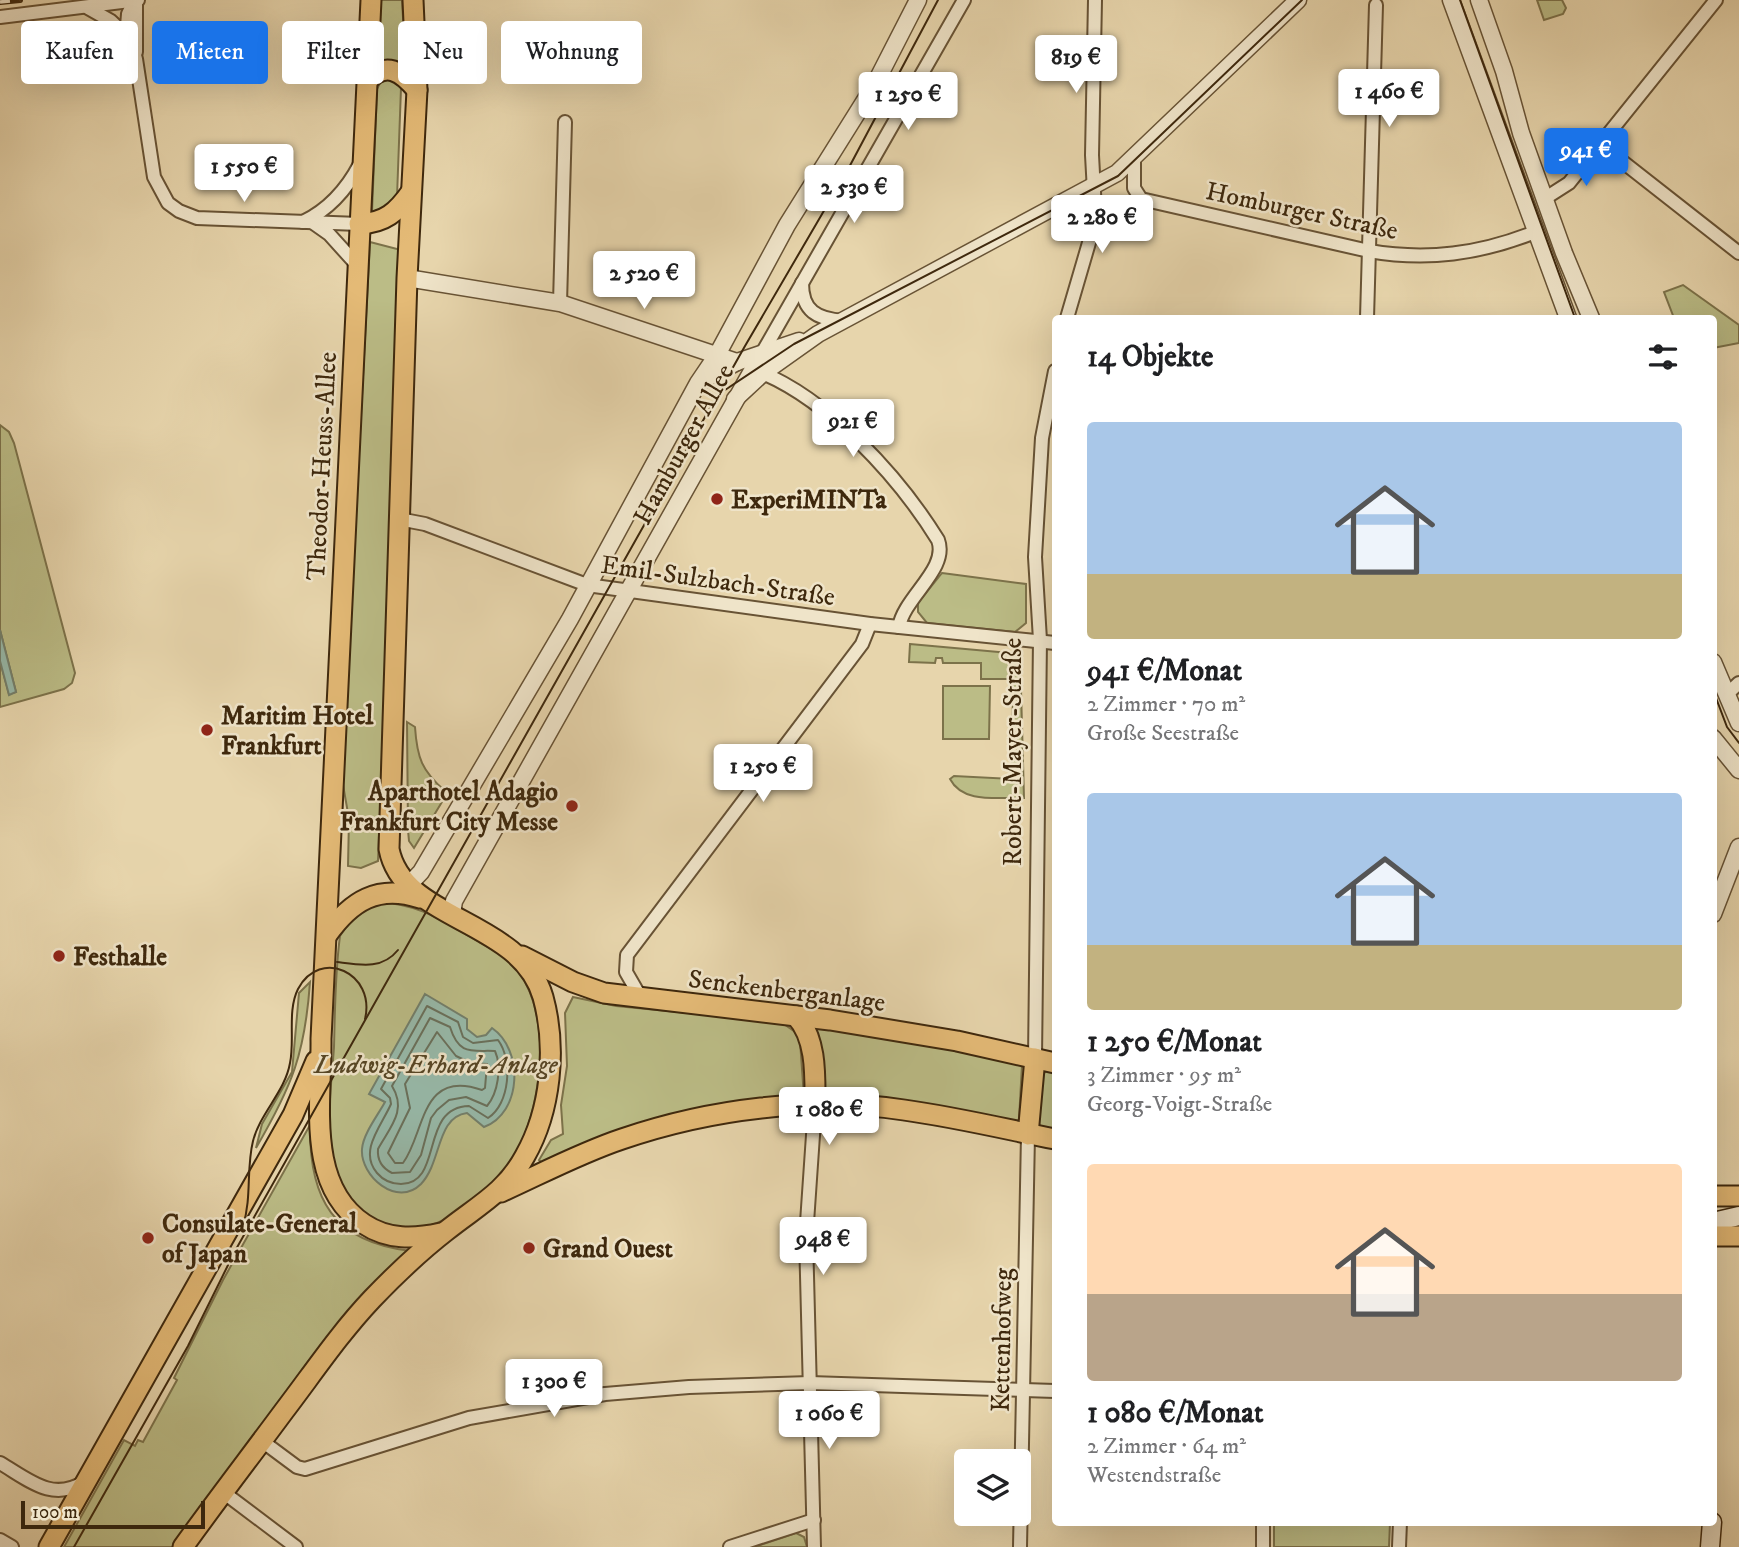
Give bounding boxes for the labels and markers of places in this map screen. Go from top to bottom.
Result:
pin: 819 € [1027,36,1125,95]
pin: 1 460 € [1324,69,1454,129]
pin: 1 250 € [843,72,973,132]
pin: 941 € [1537,128,1635,188]
pin: 1 550 € [179,144,309,204]
pin: 2 530 € [789,166,919,225]
pin: 2 280 € [1037,196,1167,255]
pin: 2 520 € [579,252,709,311]
pin: 921 € [804,400,902,459]
place label: ExperiMINTa [731,484,888,517]
marker: ExperiMINTa [709,491,725,507]
place label: Maritim Hotel Frankfurt [221,700,374,763]
marker: Maritim Hotel Frankfurt [199,722,215,738]
pin: 1 250 € [698,744,828,804]
place label: Aparthotel Adagio Frankfurt City Messe [339,776,558,839]
marker: Aparthotel Adagio Frankfurt City Messe [564,798,580,814]
place label: Festhalle [73,941,167,974]
marker: Festhalle [51,948,67,964]
pin: 1 080 € [764,1088,894,1147]
place label: Consulate-General of Japan [162,1208,358,1271]
pin: 948 € [774,1218,872,1277]
marker: Consulate-General of Japan [140,1230,156,1246]
place label: Grand Ouest [543,1233,673,1266]
marker: Grand Ouest [521,1240,537,1256]
pin: 1 300 € [489,1360,619,1419]
pin: 1 060 € [764,1392,894,1451]

